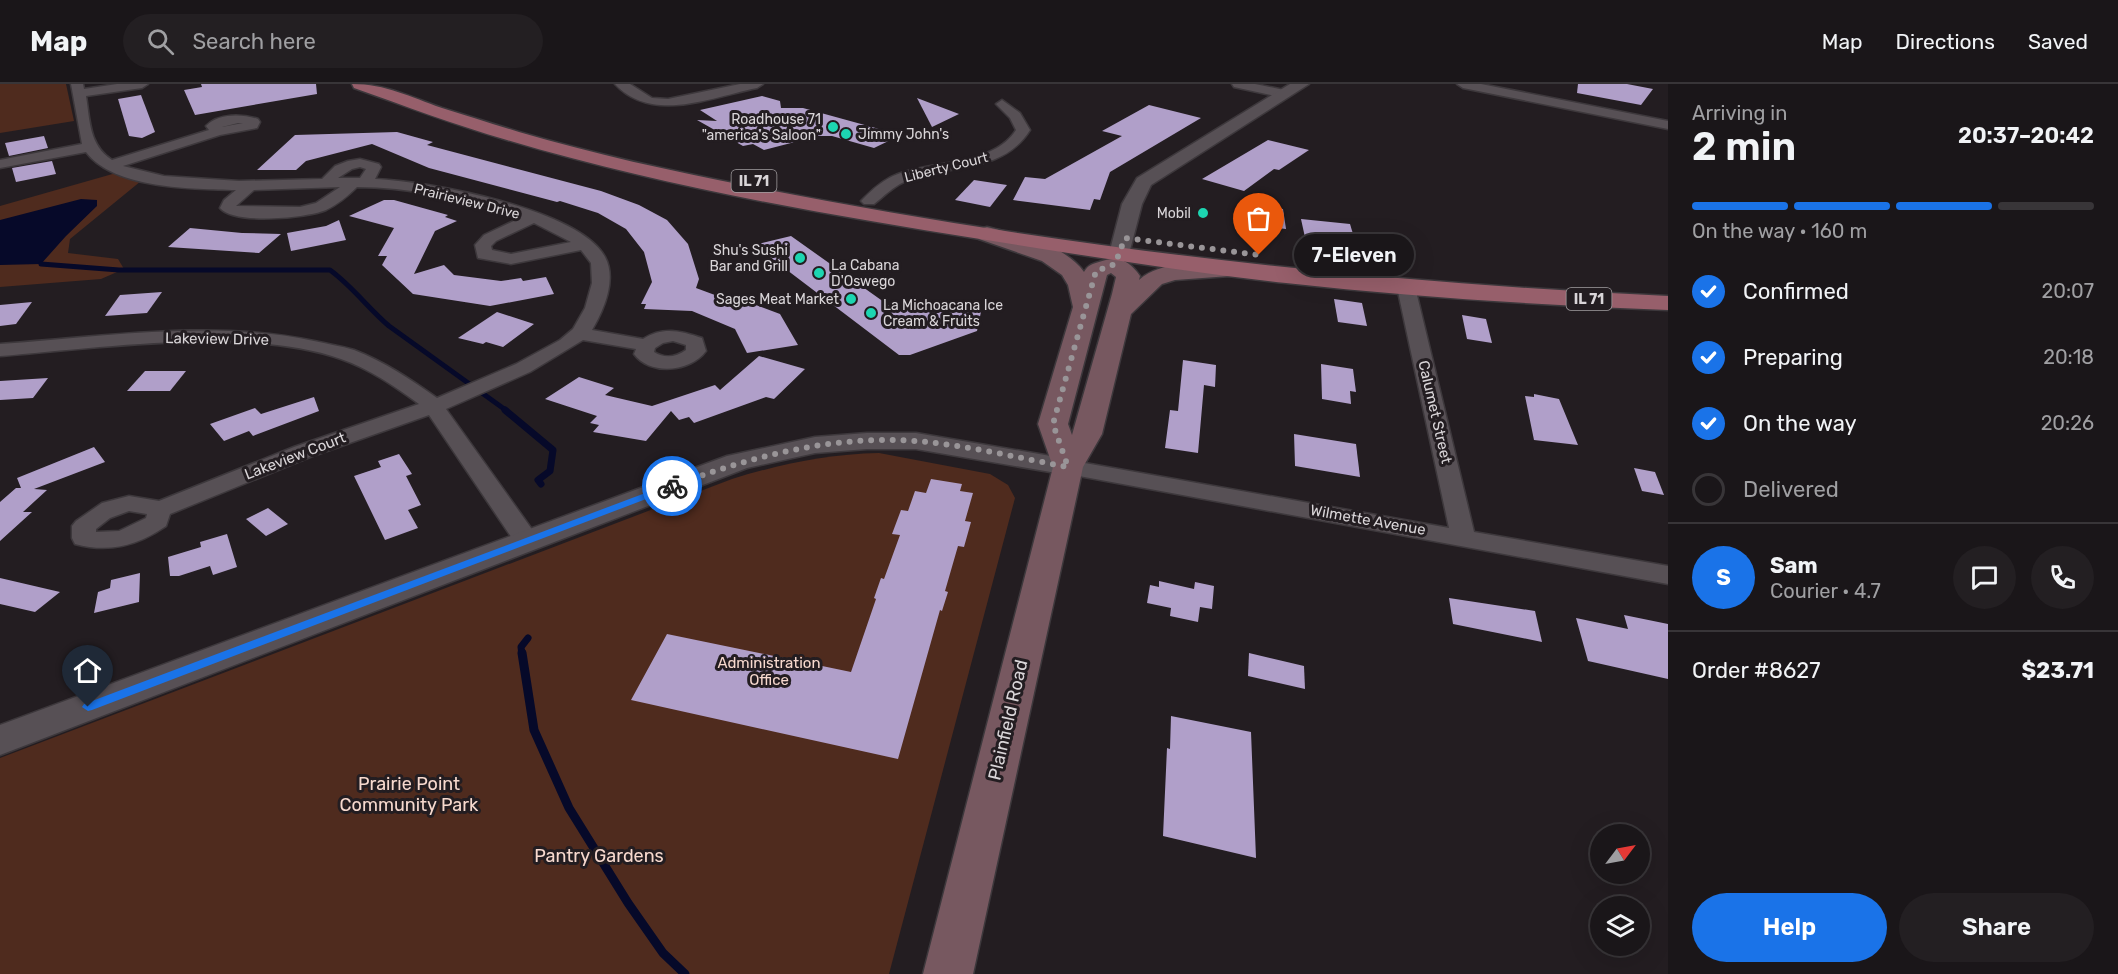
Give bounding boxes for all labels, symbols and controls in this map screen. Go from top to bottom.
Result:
search box [123,14,543,68]
text: Map [30,25,87,58]
icon: search [144,25,177,58]
text: Search here [192,28,316,55]
text: Map [1822,29,1863,54]
text: Directions [1896,29,1995,54]
text: Saved [2028,29,2088,54]
text: Arriving in [1692,101,1787,125]
place label: Roadhouse 71 "america's Saloon" [702,111,821,144]
marker: Roadhouse 71 "america's Saloon" [826,120,840,134]
text: 20:37–20:42 [1958,122,2094,149]
text: 2 min [1692,124,1796,170]
place label: Jimmy John's [858,126,949,143]
marker: Jimmy John's [839,127,853,141]
street label: Liberty Court [903,149,990,186]
road number: IL 71 [732,170,777,192]
street label: Prairieview Drive [412,180,522,223]
pin [1233,193,1284,255]
icon: bag [1242,202,1275,235]
place label: Mobil [1157,205,1191,222]
marker: Mobil [1196,206,1210,220]
text: On the way · 160 m [1692,219,1867,243]
callout: 7-Eleven [1295,234,1415,276]
place label: Shu's Sushi Bar and Grill [709,242,788,275]
text: 7-Eleven [1311,243,1397,267]
marker: Shu's Sushi Bar and Grill [793,251,807,265]
place label: La Cabana D'Oswego [831,257,899,290]
marker: La Cabana D'Oswego [812,266,826,280]
icon: check [1692,275,1725,308]
text: Confirmed [1743,278,1849,305]
text: 20:07 [2041,279,2094,303]
road number: IL 71 [1566,288,1612,310]
place label: Sages Meat Market [716,291,840,308]
marker: Sages Meat Market [844,292,858,306]
place label: La Michoacana Ice Cream & Fruits [883,297,1003,330]
marker: La Michoacana Ice Cream & Fruits [864,306,878,320]
street label: Lakeview Drive [165,329,269,349]
icon: check [1692,341,1725,374]
text: Preparing [1743,344,1843,371]
text: 20:18 [2043,345,2094,369]
street label: Calumet Street [1414,359,1456,466]
icon: check [1692,407,1725,440]
text: On the way [1743,410,1857,437]
text: 20:26 [2041,411,2094,435]
street label: Lakeview Court [242,428,348,484]
courier [642,456,702,516]
icon: bike [656,470,689,503]
text: Delivered [1743,476,1839,503]
street label: Wilmette Avenue [1309,501,1427,539]
button: chat [1953,546,2016,609]
button: phone [2031,546,2094,609]
text: Sam [1770,552,1818,579]
text: S [1716,564,1731,591]
text: Courier · 4.7 [1770,579,1881,603]
pin [62,645,113,707]
icon: home [71,654,104,687]
park label: Administration Office [717,654,821,689]
text: Order #8627 [1692,657,1820,684]
text: $23.71 [2021,657,2094,684]
street label: Plainfield Road [983,658,1033,782]
park label: Prairie Point Community Park [340,773,479,816]
north arrow [1590,824,1650,884]
map controls [1590,824,1650,956]
park label: Pantry Gardens [534,845,664,867]
button: Help [1692,893,1887,962]
button: Share [1899,893,2094,962]
button: layers [1590,896,1650,956]

